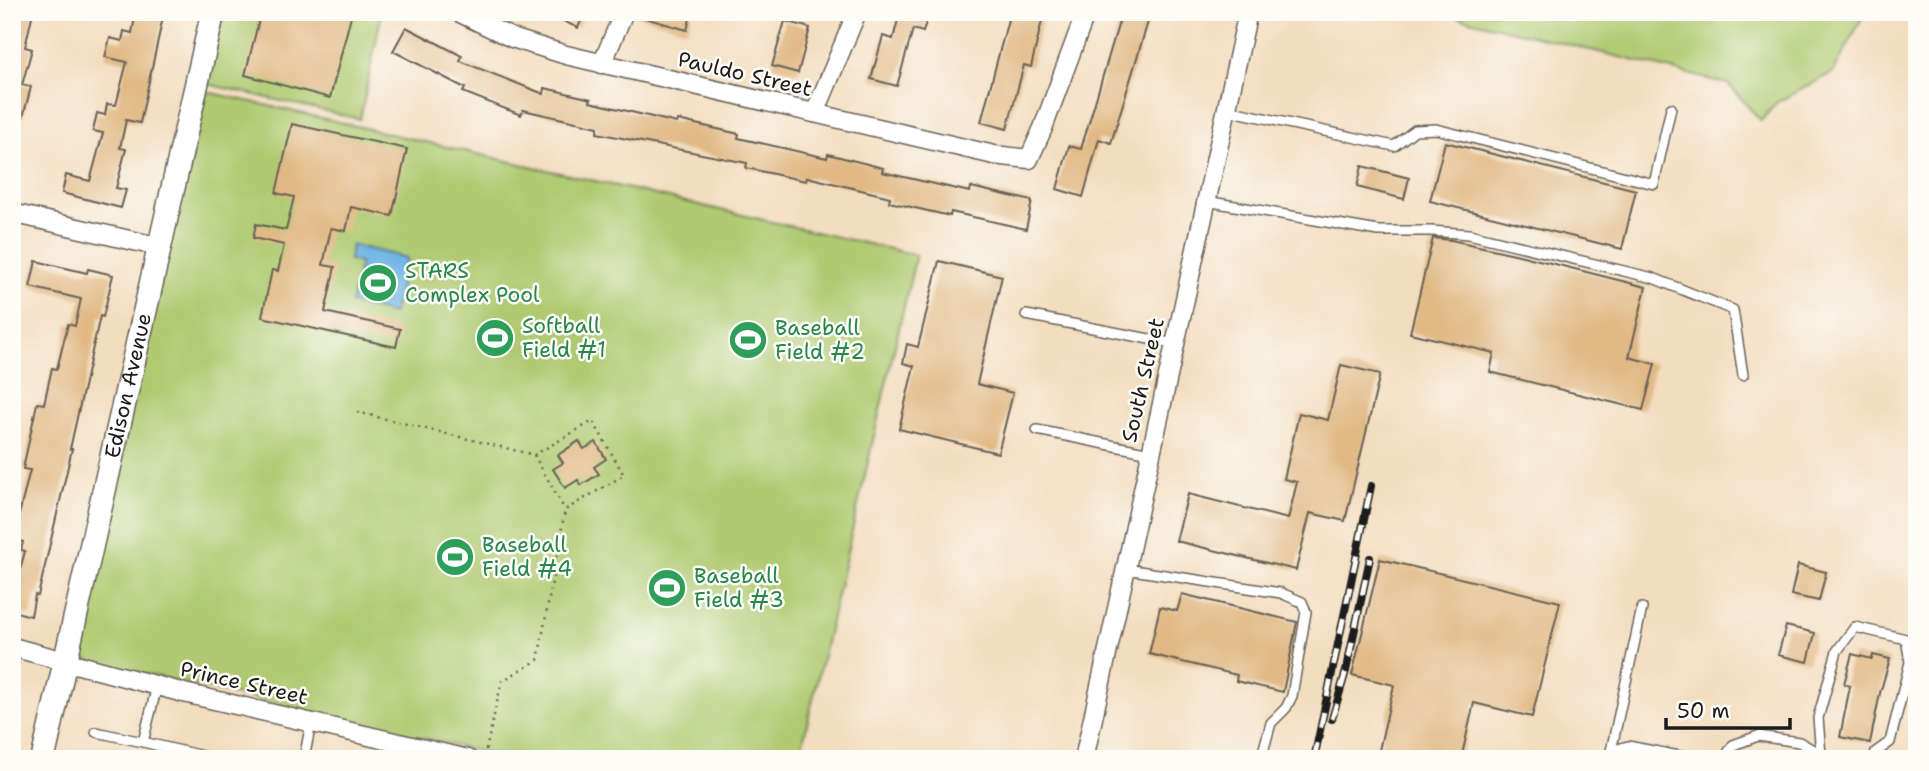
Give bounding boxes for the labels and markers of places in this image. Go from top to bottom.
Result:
place label: STARS Complex Pool [405,257,540,309]
sports icon: STARS Complex Pool [357,262,399,304]
place label: Softball Field #1 [522,312,606,364]
place label: Baseball Field #2 [775,314,865,366]
sports icon: Softball Field #1 [474,317,516,359]
sports icon: Baseball Field #2 [727,319,769,361]
place label: Baseball Field #4 [482,531,572,583]
sports icon: Baseball Field #4 [434,536,476,578]
place label: Baseball Field #3 [694,562,784,614]
sports icon: Baseball Field #3 [646,567,688,609]

